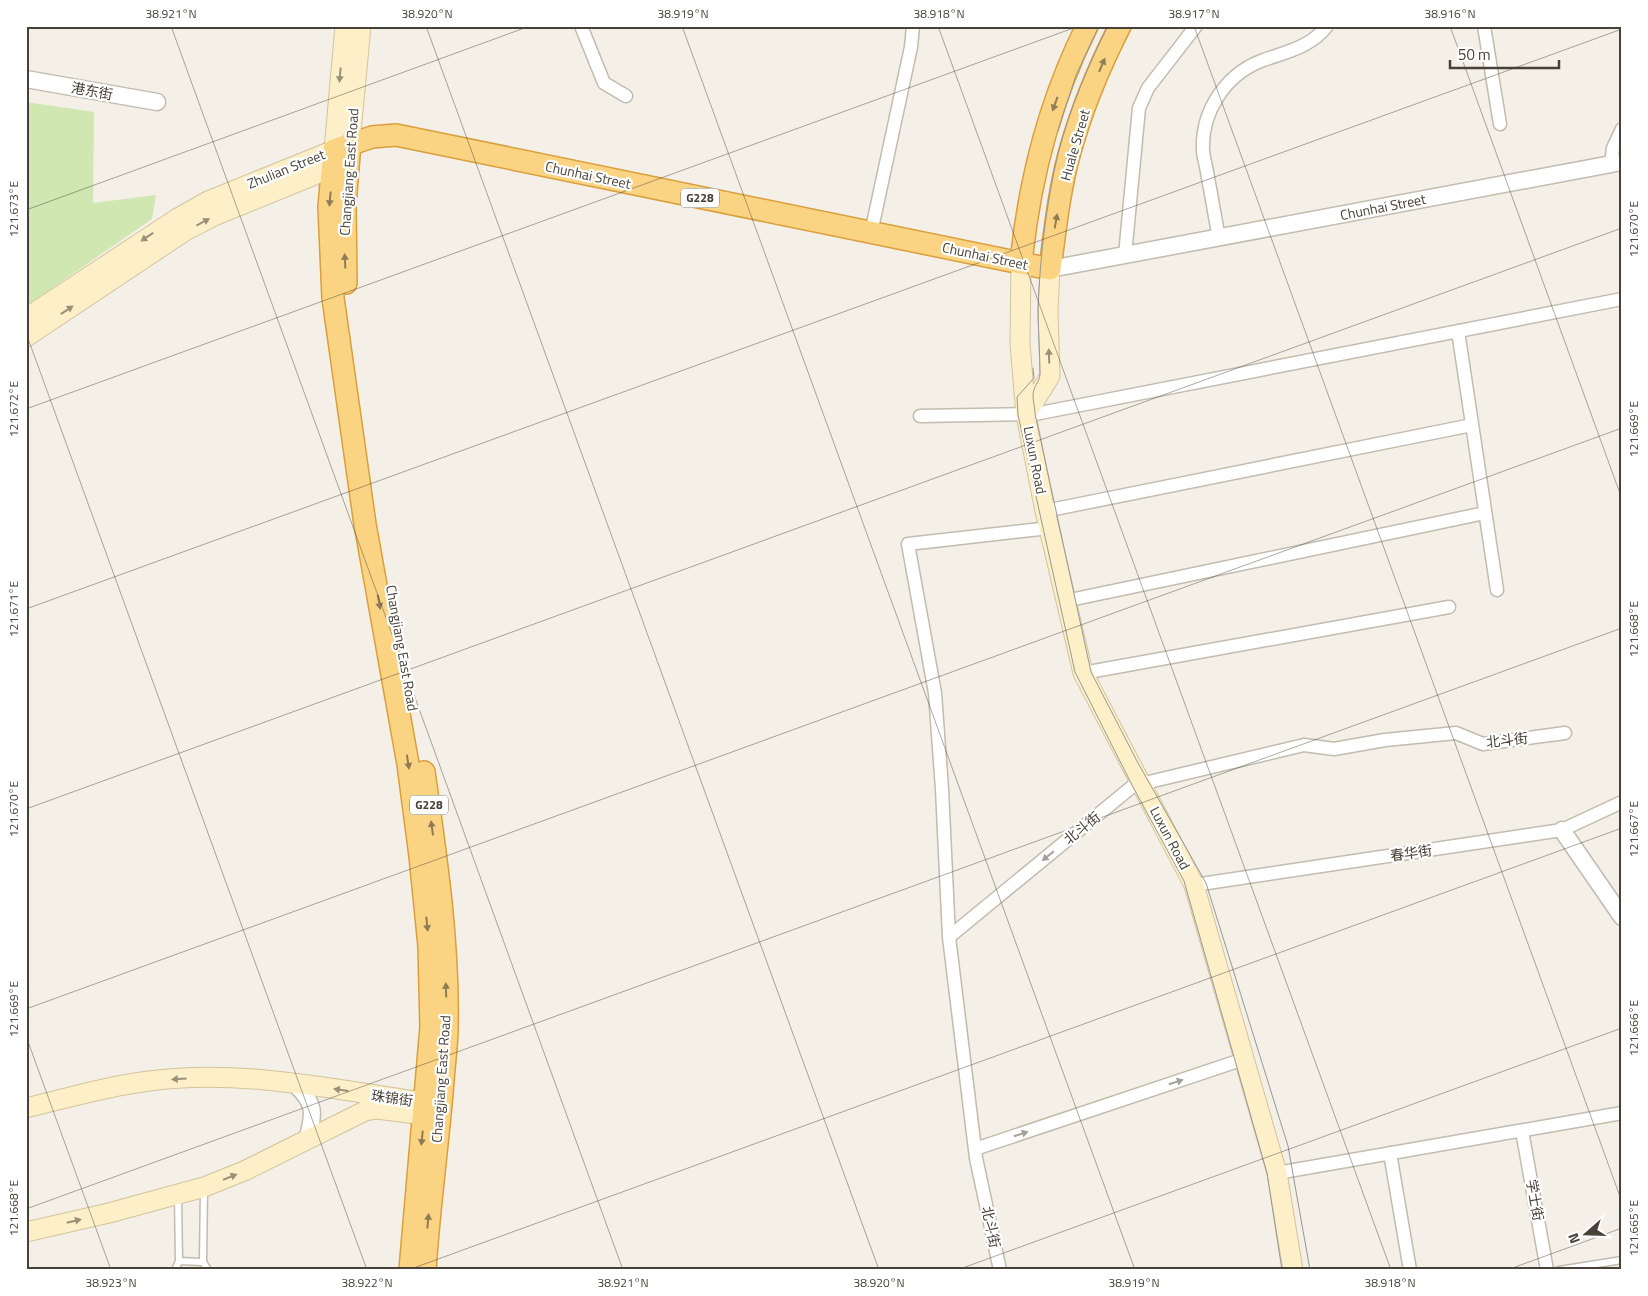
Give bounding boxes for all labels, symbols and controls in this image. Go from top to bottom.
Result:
text: 38.921°N [145,4,197,23]
text: 38.920°N [401,4,453,23]
text: 38.919°N [657,4,709,23]
text: 38.918°N [913,4,965,23]
text: 38.917°N [1168,4,1220,23]
text: 38.916°N [1424,4,1476,23]
scale bar [1450,38,1559,70]
text: 50 m [1458,43,1491,66]
one-way arrow [1098,58,1106,72]
one-way arrow [336,67,344,83]
street label: 港东街 [70,77,115,104]
one-way arrow [1051,96,1058,111]
street label: Huale Street [1054,107,1095,183]
street label: Changjiang East Road [334,108,363,236]
street label: Zhulian Street [244,143,328,194]
street label: Chunhai Street [543,155,633,194]
text: 121.673°E [4,181,23,237]
road number: G228 [681,188,719,208]
street label: Chunhai Street [1338,188,1428,225]
one-way arrow [325,191,333,207]
text: 121.670°E [1624,201,1643,257]
one-way arrow [1053,212,1061,228]
one-way arrow [196,218,211,226]
one-way arrow [141,232,154,242]
street label: Chunhai Street [940,236,1030,275]
one-way arrow [341,253,349,269]
one-way arrow [60,305,73,315]
one-way arrow [1045,348,1053,364]
text: 121.672°E [4,381,23,437]
text: 121.669°E [1624,401,1643,457]
street label: Luxun Road [1019,424,1052,496]
text: 121.671°E [4,581,23,637]
street label: Changjiang East Road [381,583,424,713]
one-way arrow [375,595,383,611]
text: 121.668°E [1624,601,1643,657]
street label: 北斗街 [1485,727,1529,752]
one-way arrow [404,755,412,771]
text: 121.670°E [4,781,23,837]
road number: G228 [410,796,448,814]
text: 121.667°E [1624,801,1643,857]
street label: Luxun Road [1145,802,1196,873]
street label: 北斗街 [1059,806,1105,849]
one-way arrow [428,819,436,835]
street label: 春华街 [1389,839,1433,866]
one-way arrow [1041,851,1054,862]
one-way arrow [423,916,431,932]
text: 121.669°E [4,981,23,1037]
one-way arrow [442,981,450,997]
text: 121.666°E [1624,1000,1643,1056]
street label: Changjiang East Road [426,1015,455,1143]
one-way arrow [171,1075,187,1083]
one-way arrow [1168,1078,1183,1085]
street label: 珠锦街 [370,1084,414,1111]
one-way arrow [332,1086,348,1094]
one-way arrow [1014,1129,1029,1137]
one-way arrow [418,1130,426,1146]
one-way arrow [223,1172,237,1180]
street label: 学士街 [1522,1177,1549,1222]
text: 121.668°E [4,1180,23,1236]
text: 121.665°E [1624,1200,1643,1256]
street label: 北斗街 [977,1204,1006,1250]
north arrow [1560,1208,1610,1258]
one-way arrow [424,1213,432,1229]
one-way arrow [66,1217,81,1225]
text: N [1562,1230,1585,1247]
text: 38.923°N [85,1273,137,1292]
text: 38.922°N [341,1273,393,1292]
text: 38.921°N [597,1273,649,1292]
text: 38.920°N [853,1273,905,1292]
text: 38.919°N [1108,1273,1160,1292]
text: 38.918°N [1364,1273,1416,1292]

